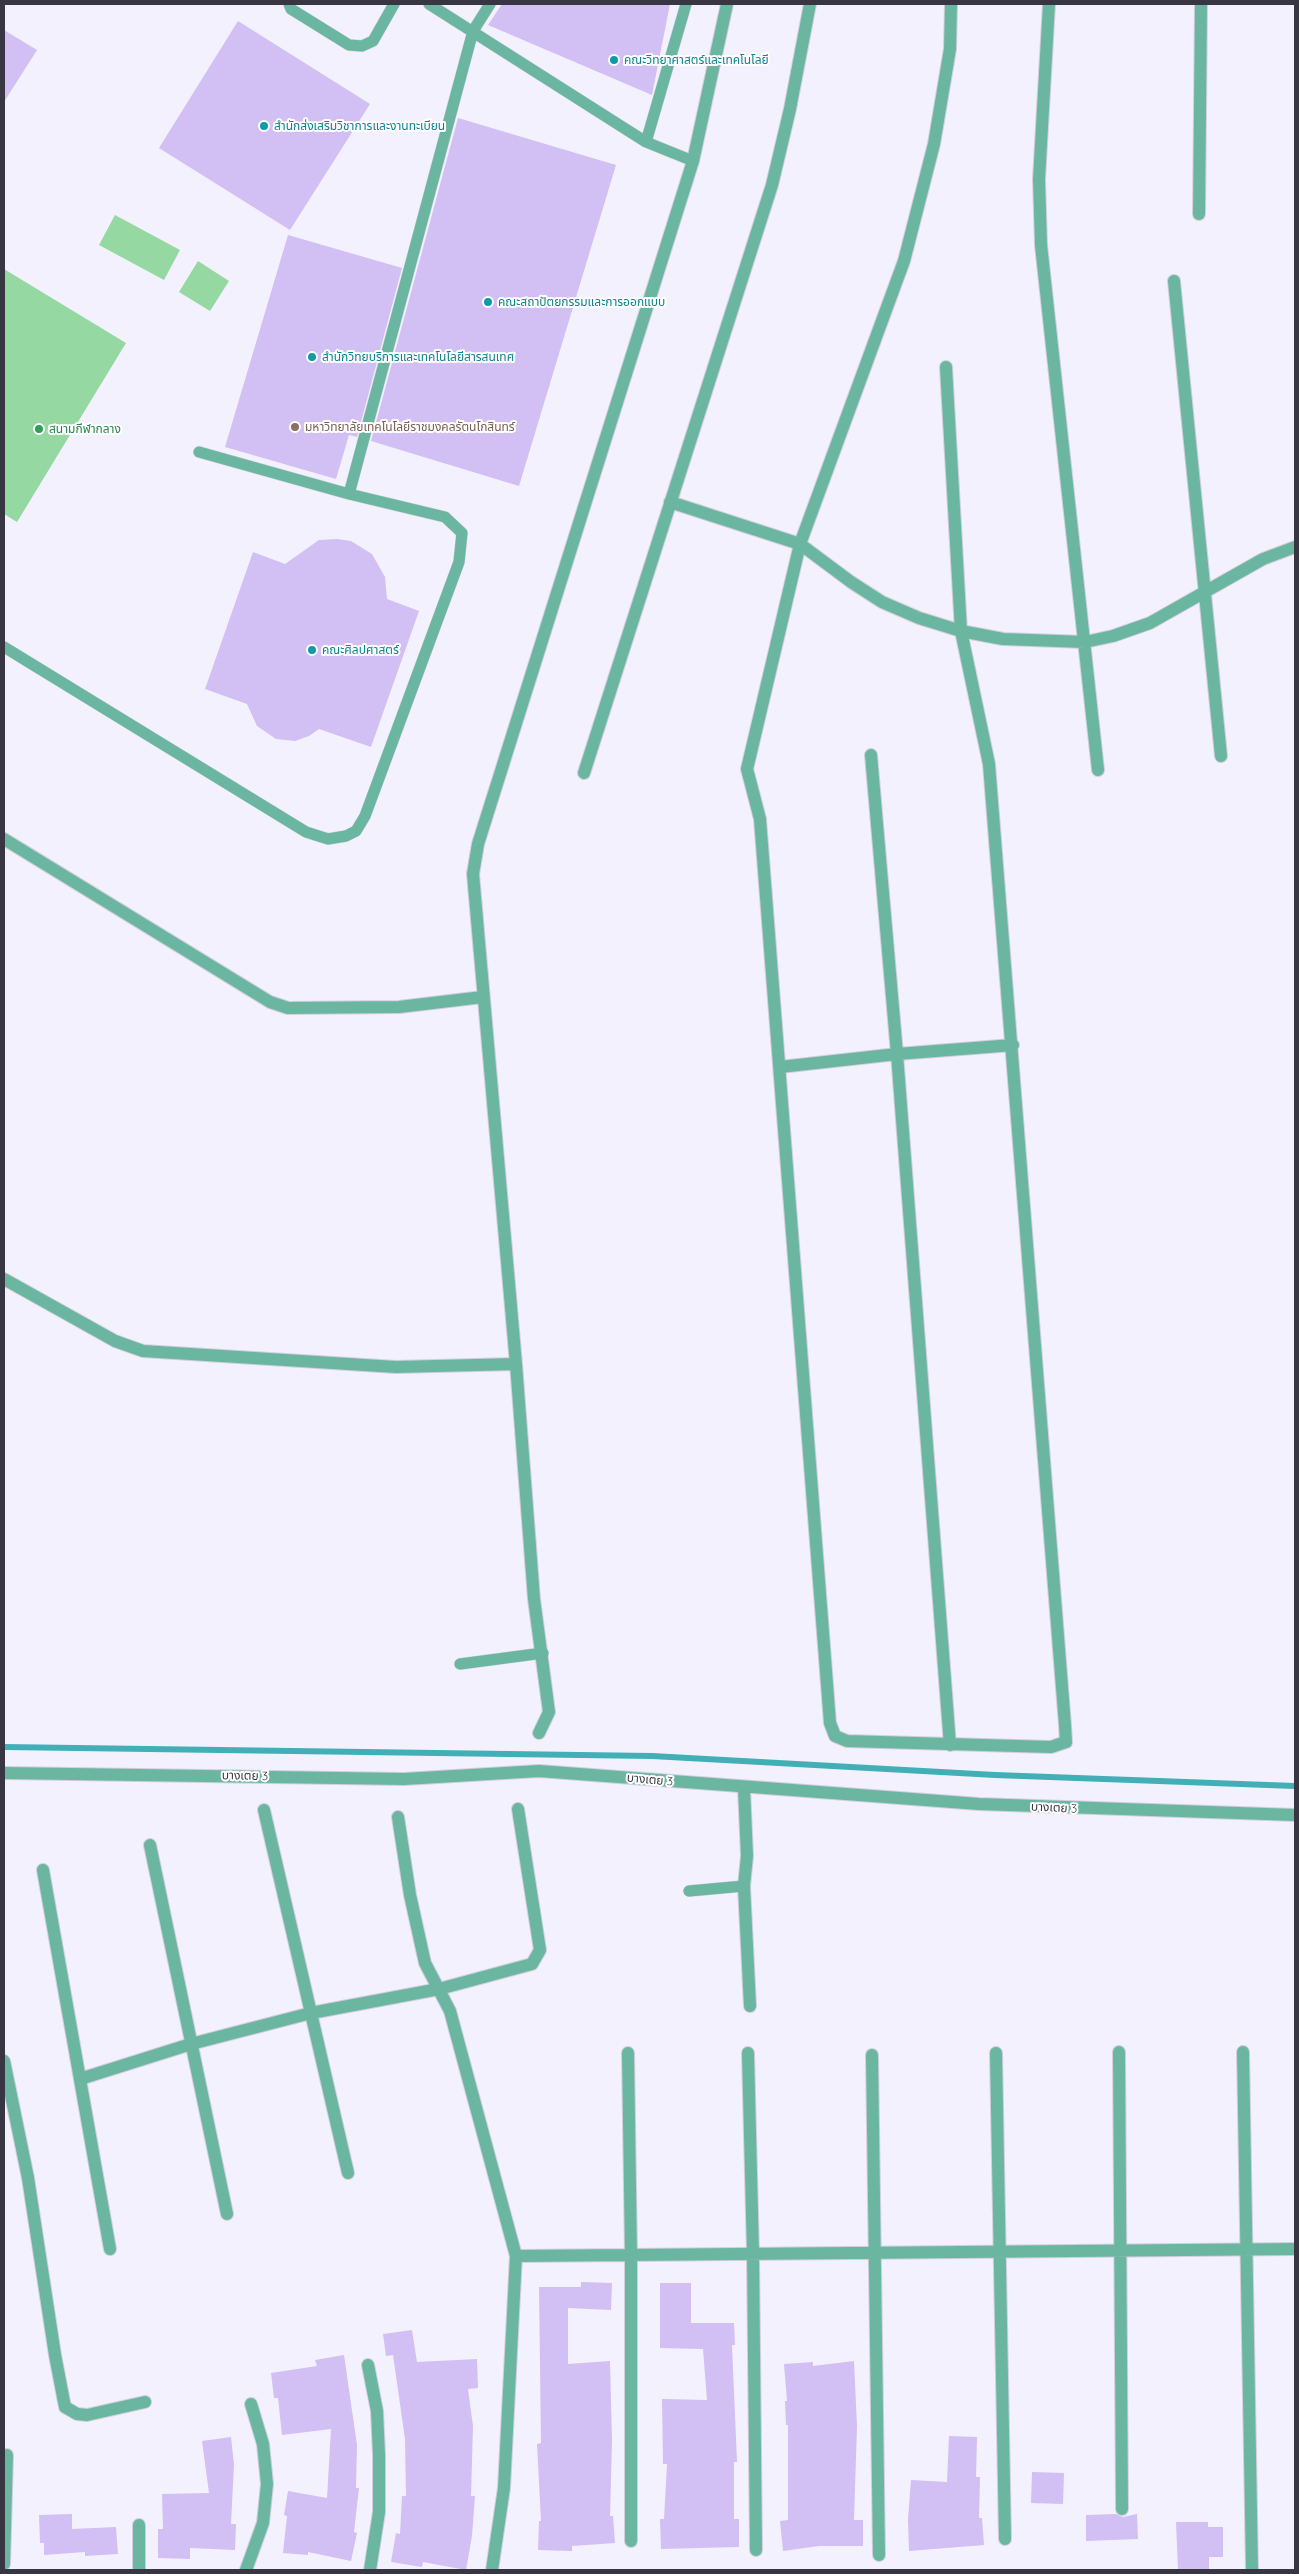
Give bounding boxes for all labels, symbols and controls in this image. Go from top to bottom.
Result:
place label: คณะวิทยาศาสตร์และเทคโนโลยี [624,53,769,67]
marker: คณะวิทยาศาสตร์และเทคโนโลยี [608,54,620,66]
place label: สำนักส่งเสริมวิชาการและงานทะเบียน [274,119,445,133]
marker: สำนักส่งเสริมวิชาการและงานทะเบียน [258,120,270,132]
place label: คณะสถาปัตยกรรมและการออกแบบ [498,295,665,309]
marker: คณะสถาปัตยกรรมและการออกแบบ [482,296,494,308]
place label: สำนักวิทยบริการและเทคโนโลยีสารสนเทศ [322,350,514,364]
marker: สำนักวิทยบริการและเทคโนโลยีสารสนเทศ [306,351,318,363]
place label: มหาวิทยาลัยเทคโนโลยีราชมงคลรัตนโกสินทร์ [305,420,515,434]
marker: มหาวิทยาลัยเทคโนโลยีราชมงคลรัตนโกสินทร์ [289,421,301,433]
place label: สนามกีฬากลาง [49,422,121,436]
marker: สนามกีฬากลาง [33,423,45,435]
place label: คณะศิลปศาสตร์ [322,643,399,657]
marker: คณะศิลปศาสตร์ [306,644,318,656]
street label: บางเตย 3 [222,1768,268,1784]
street label: บางเตย 3 [626,1771,674,1789]
street label: บางเตย 3 [1031,1800,1077,1816]

